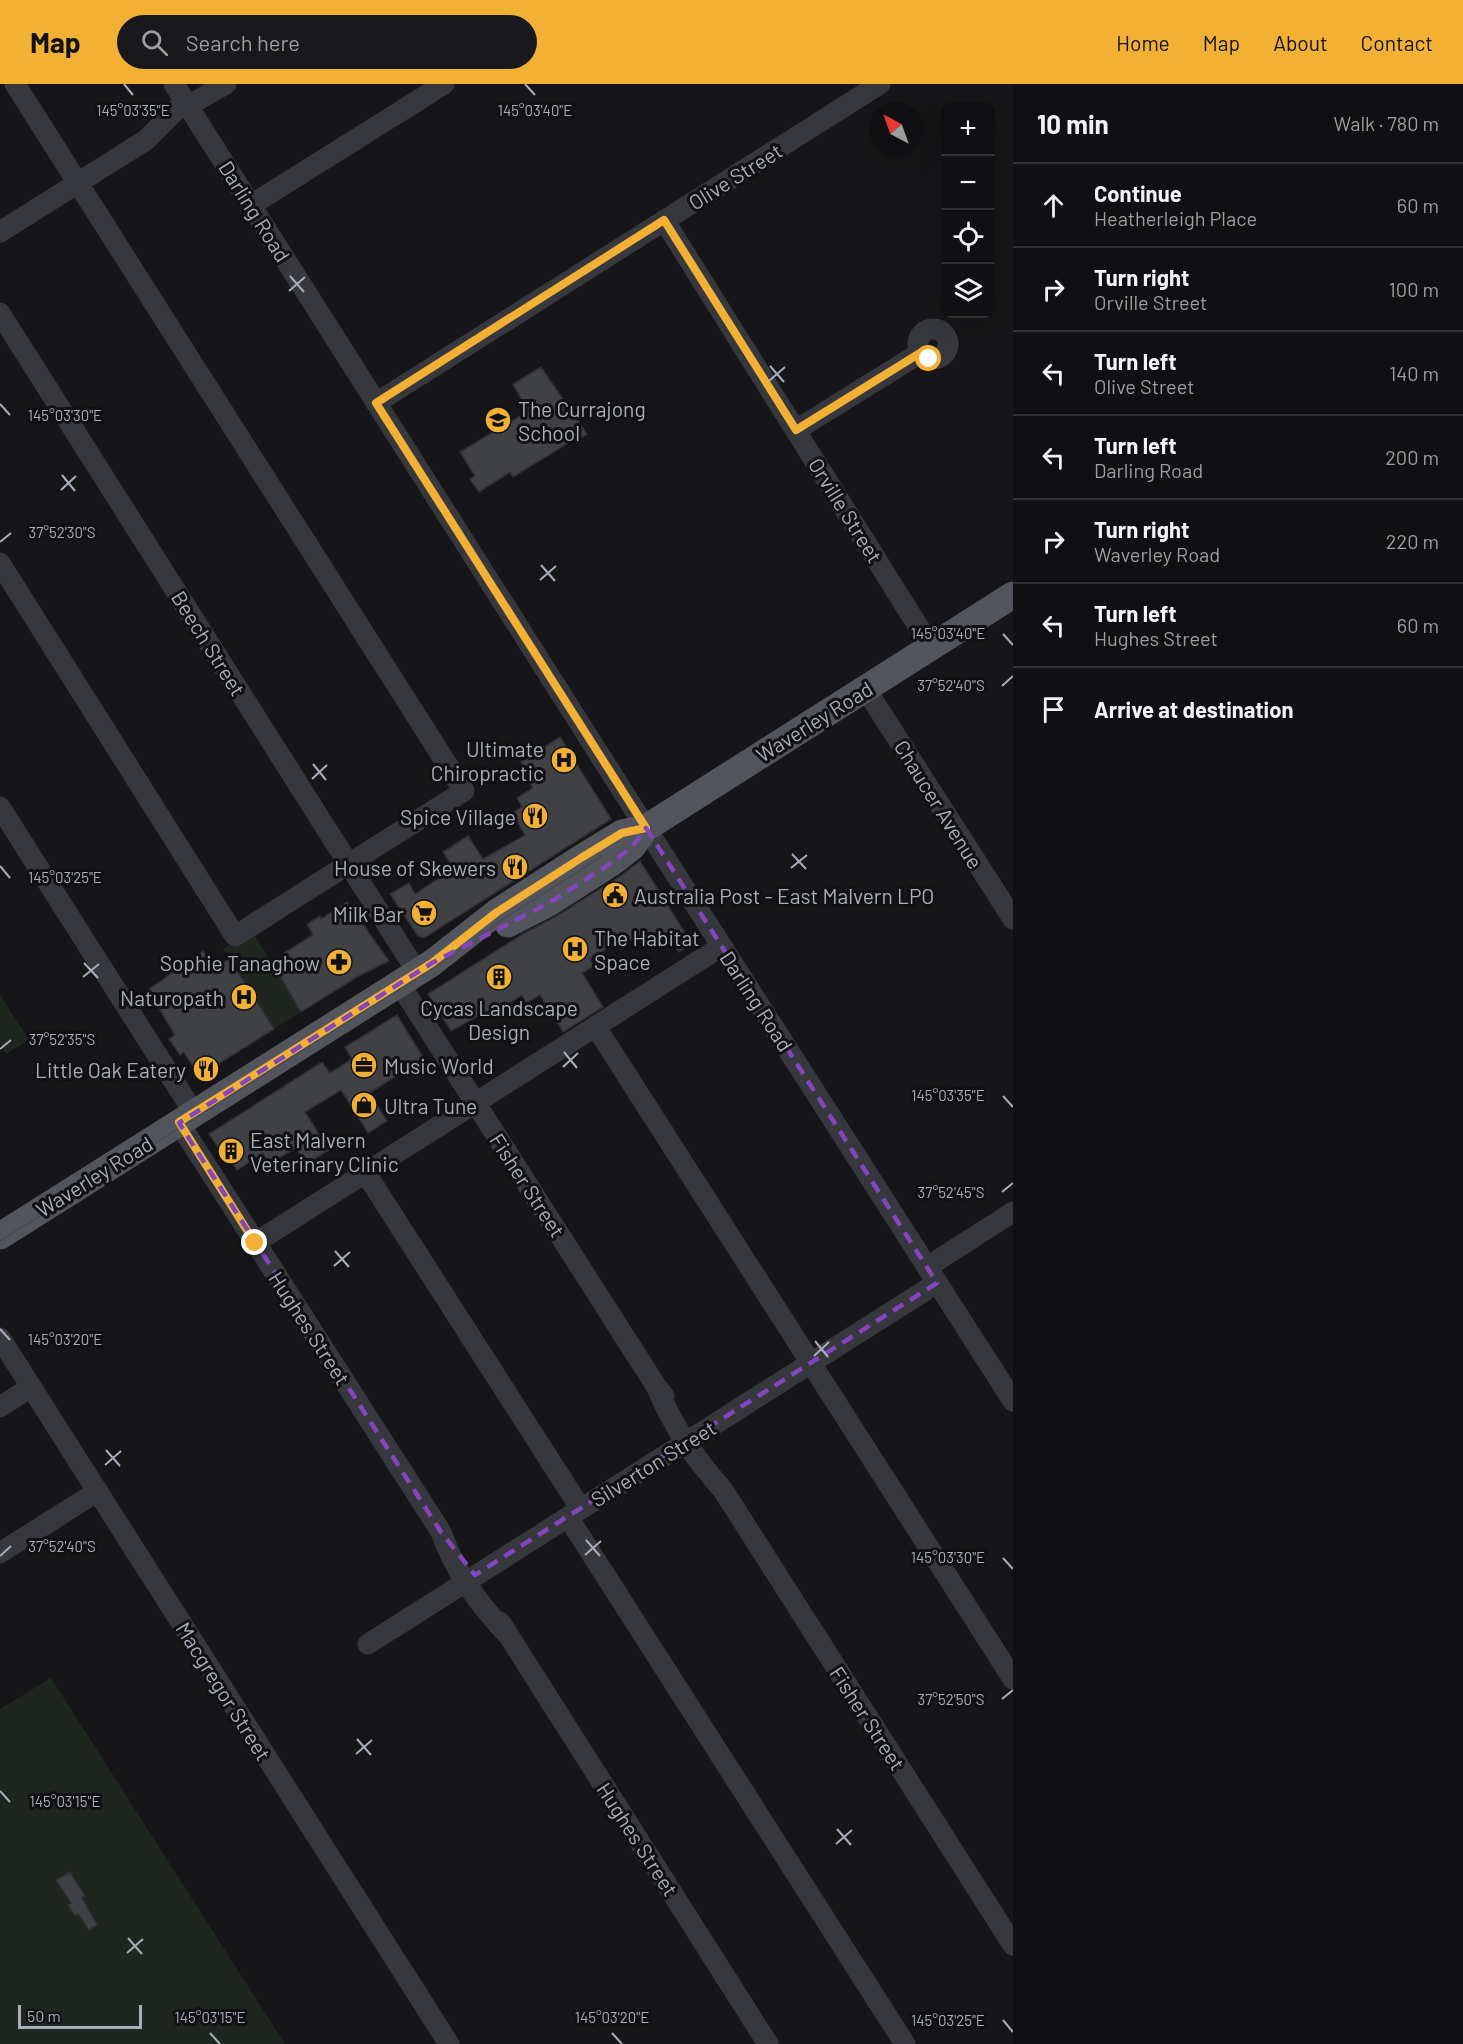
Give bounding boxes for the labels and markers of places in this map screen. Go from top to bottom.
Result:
place label: The Currajong School [518,396,646,445]
school or university icon: The Currajong School [483,405,513,435]
place label: Ultimate Chiropractic [431,736,544,785]
hospital icon: Ultimate Chiropractic [549,745,579,775]
restaurant icon: Spice Village [520,801,550,831]
place label: Spice Village [400,804,516,829]
restaurant icon: House of Skewers [500,852,530,882]
place label: House of Skewers [334,855,496,880]
public building icon: Australia Post - East Malvern LPO [600,880,630,910]
place label: Australia Post - East Malvern LPO [634,883,934,908]
supermarket icon: Milk Bar [409,898,439,928]
place label: Milk Bar [333,901,404,926]
place label: The Habitat Space [594,925,700,974]
hospital icon: The Habitat Space [560,934,590,964]
pharmacy icon: Sophie Tanaghow [324,947,354,977]
place label: Sophie Tanaghow [160,950,320,975]
building icon: Cycas Landscape Design [484,962,514,992]
hospital icon: Naturopath [229,982,259,1012]
place label: Naturopath [120,985,224,1010]
place label: Cycas Landscape Design [420,995,578,1044]
office icon: Music World [349,1050,379,1080]
place label: Music World [384,1053,494,1078]
restaurant icon: Little Oak Eatery [191,1054,221,1084]
place label: Little Oak Eatery [35,1057,186,1082]
shop icon: Ultra Tune [349,1090,379,1120]
place label: Ultra Tune [384,1093,477,1118]
place label: East Malvern Veterinary Clinic [250,1127,399,1176]
building icon: East Malvern Veterinary Clinic [216,1136,246,1166]

